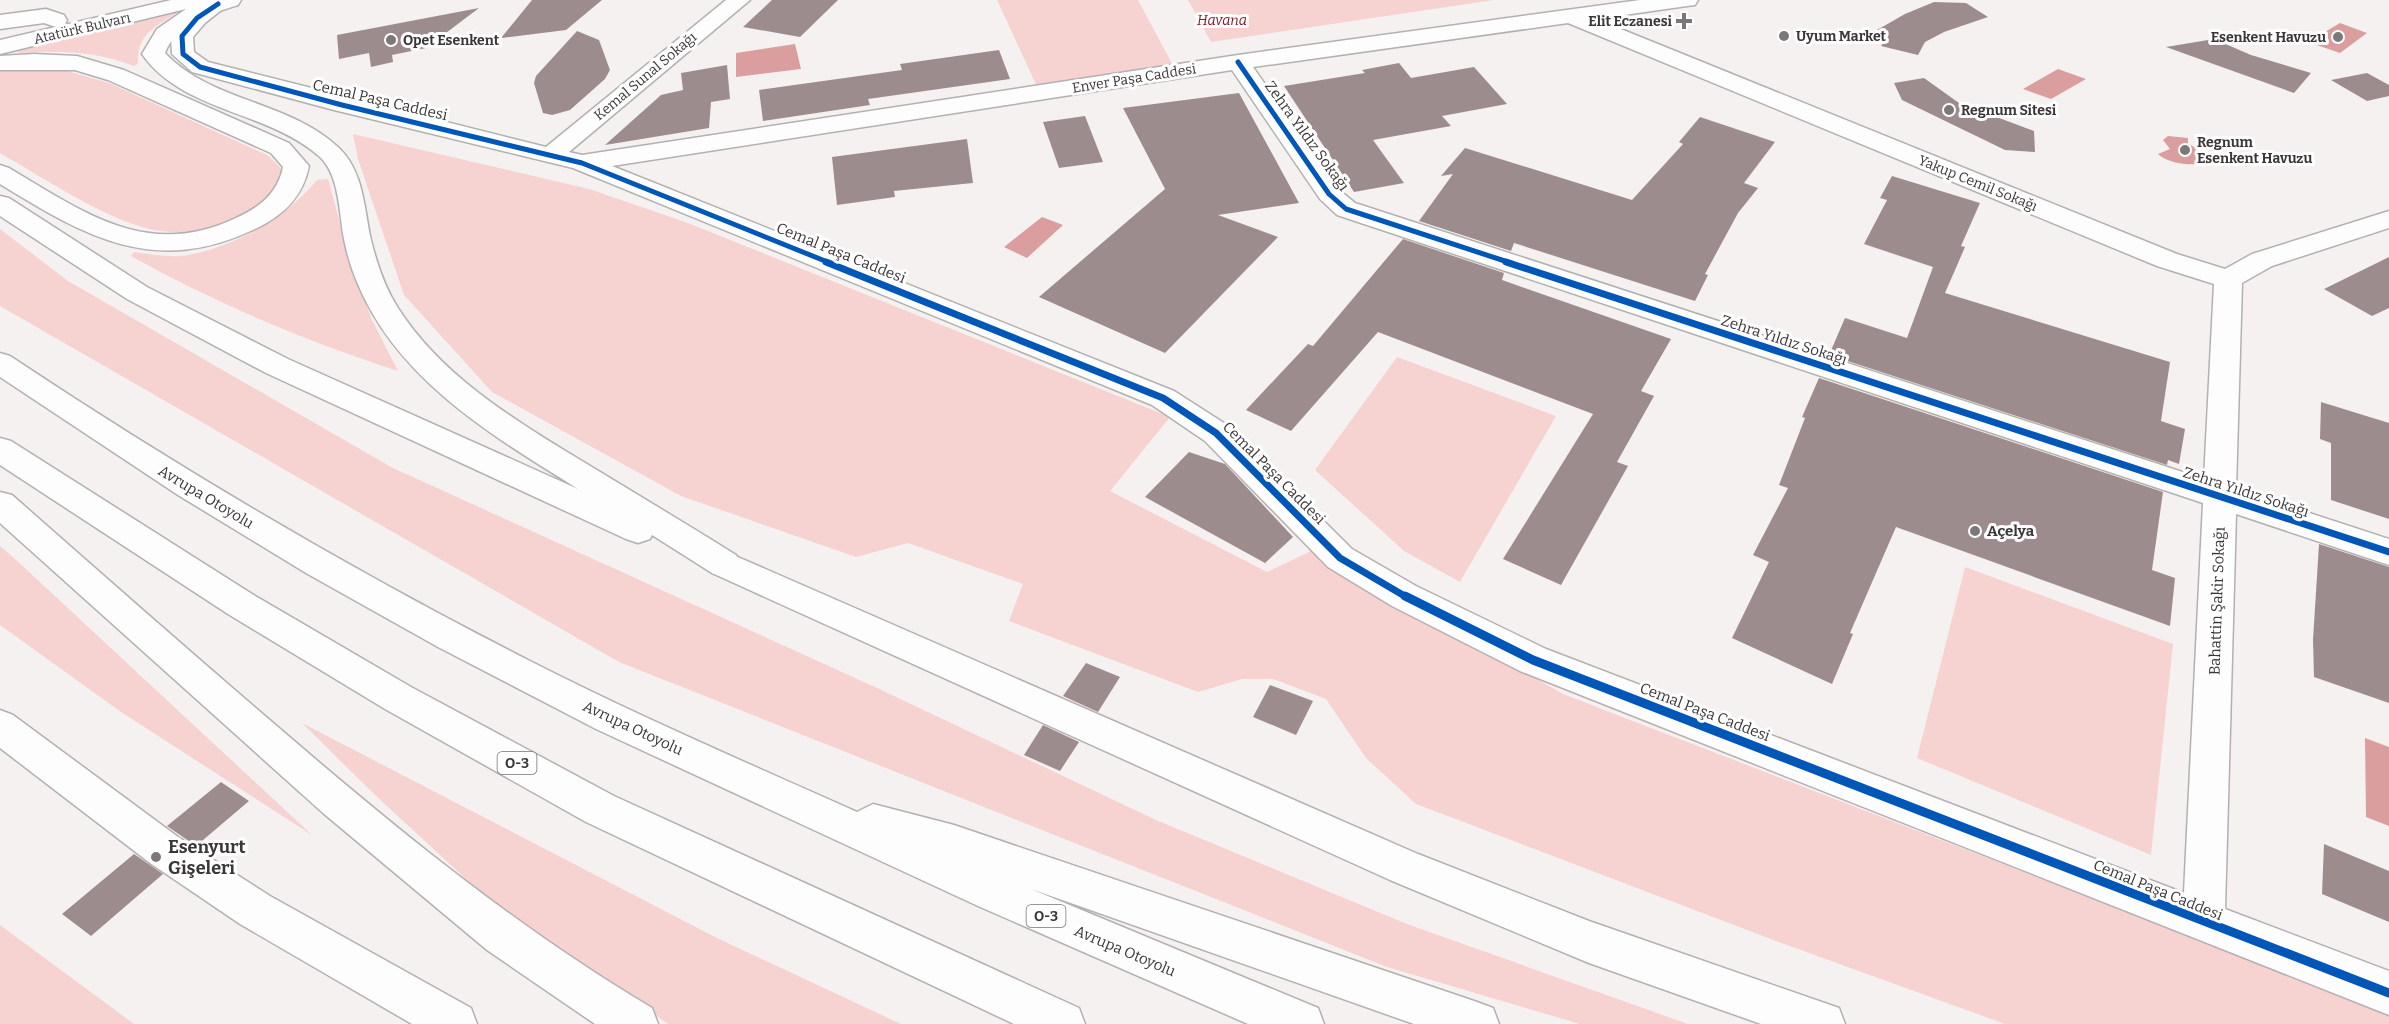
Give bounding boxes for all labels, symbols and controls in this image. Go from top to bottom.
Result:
street label: Atatürk Bulvarı [32,9,132,48]
park label: Havana [1197,12,1247,29]
place label: Elit Eczanesi [1588,13,1673,30]
marker: Elit Eczanesi [1677,14,1691,28]
place label: Uyum Market [1796,28,1887,45]
street label: Kemal Sunal Sokağı [591,29,700,124]
marker: Uyum Market [1777,29,1791,43]
place label: Esenkent Havuzu [2211,29,2326,46]
marker: Esenkent Havuzu [2331,30,2345,44]
place label: Opet Esenkent [403,32,500,49]
marker: Opet Esenkent [384,33,398,47]
street label: Enver Paşa Caddesi [1071,60,1197,97]
street label: Cemal Paşa Caddesi [311,76,450,124]
street label: Zehra Yıldız Sokağı [1261,78,1353,195]
place label: Regnum Sitesi [1961,102,2057,119]
marker: Regnum Sitesi [1942,103,1956,117]
place label: Regnum Esenkent Havuzu [2197,134,2312,167]
marker: Regnum Esenkent Havuzu [2178,143,2192,157]
street label: Yakup Cemil Sokağı [1916,152,2040,215]
street label: Cemal Paşa Caddesi [774,219,909,287]
street label: Zehra Yıldız Sokağı [1719,311,1850,369]
street label: Cemal Paşa Caddesi [1219,418,1329,528]
street label: Avrupa Otoyolu [155,461,257,533]
street label: Zehra Yıldız Sokağı [2181,463,2312,521]
place label: Açelya [1987,522,2035,540]
marker: Açelya [1968,524,1982,538]
street label: Bahattin Şakir Sokağı [2205,526,2229,676]
street label: Cemal Paşa Caddesi [1637,679,1773,745]
street label: Avrupa Otoyolu [580,697,686,759]
road number: O-3 [498,752,536,774]
place label: Esenyurt Gişeleri [168,836,246,879]
marker: Esenyurt Gişeleri [149,850,163,864]
street label: Cemal Paşa Caddesi [2091,856,2226,924]
road number: O-3 [1026,905,1066,927]
street label: Avrupa Otoyolu [1072,922,1178,980]

